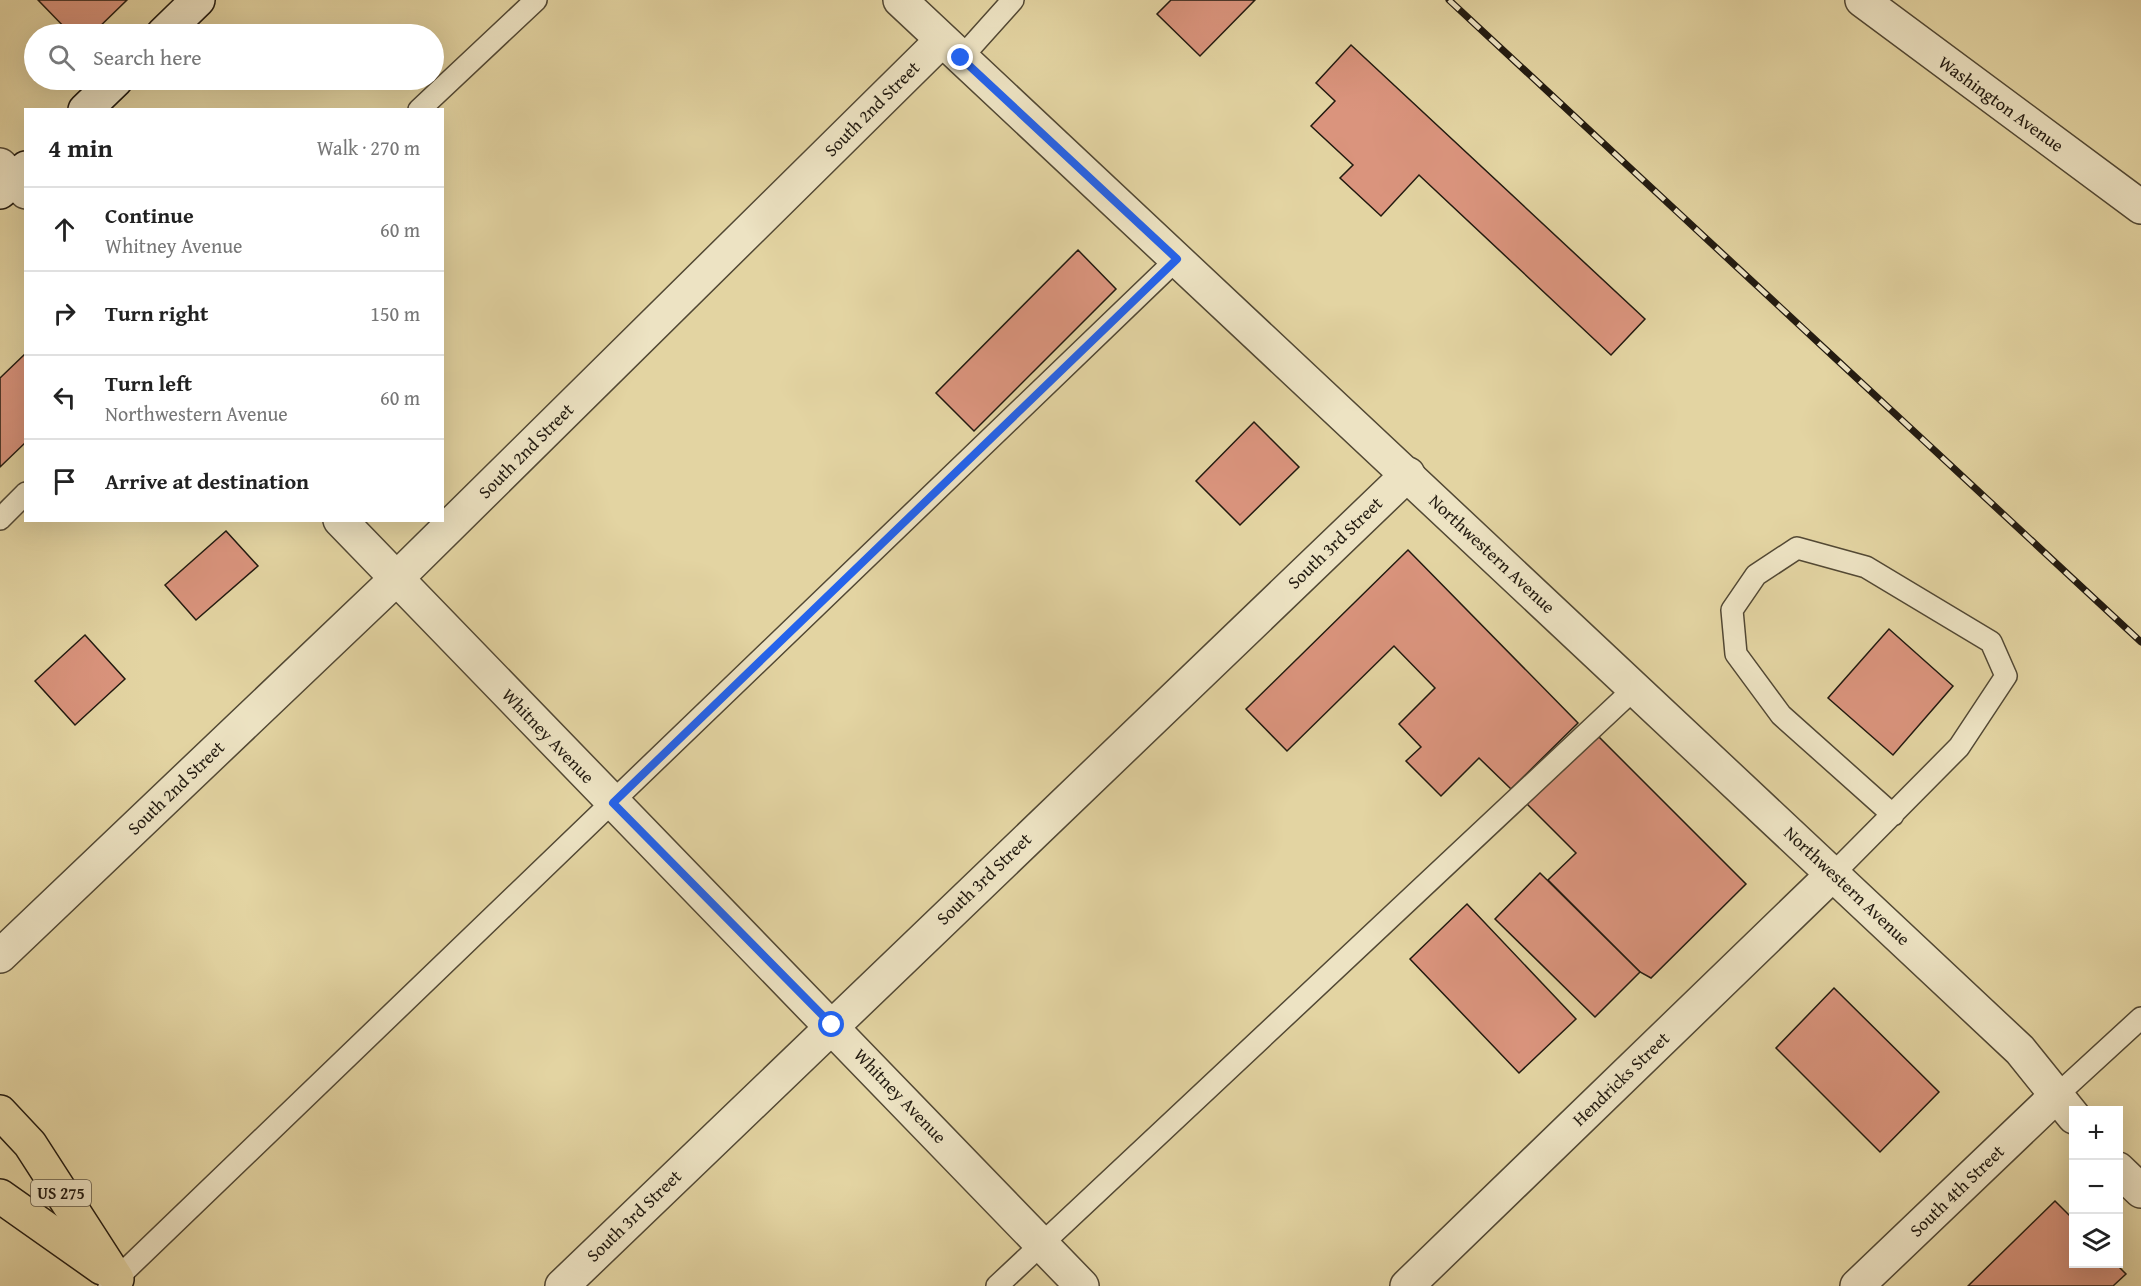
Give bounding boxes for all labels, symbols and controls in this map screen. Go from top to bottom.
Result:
search box [24,24,444,90]
icon: search [45,41,78,74]
text: Search here [93,41,202,73]
route end [947,44,973,70]
street label: Washington Avenue [1933,49,2070,158]
street label: South 2nd Street [818,54,926,163]
text: 4 min [48,128,113,167]
text: Walk · 270 m [317,133,420,162]
text: Continue [105,199,194,231]
icon: ahead [48,213,81,246]
text: 60 m [380,215,420,244]
text: Whitney Avenue [105,231,242,260]
icon: right [48,297,81,330]
text: Turn right [105,297,208,329]
text: 150 m [370,299,420,328]
text: Turn left [105,367,192,399]
icon: left [48,381,81,414]
text: 60 m [380,383,420,412]
street label: South 2nd Street [472,396,580,505]
text: Northwestern Avenue [105,399,288,428]
icon: arrive [48,465,81,498]
text: Arrive at destination [105,465,309,497]
street label: Northwestern Avenue [1423,488,1562,620]
street label: South 3rd Street [1281,490,1389,595]
street label: Whitney Avenue [496,682,601,789]
street label: South 2nd Street [121,734,231,841]
street label: Northwestern Avenue [1778,820,1917,952]
street label: South 3rd Street [930,826,1038,931]
route start [818,1011,844,1037]
street label: Hendricks Street [1566,1025,1676,1132]
street label: Whitney Avenue [848,1042,953,1149]
map controls [2069,1106,2123,1268]
button: + [2069,1106,2123,1160]
street label: South 4th Street [1903,1138,2011,1243]
button: − [2069,1160,2123,1214]
street label: South 3rd Street [580,1163,688,1268]
road number: US 275 [31,1180,91,1206]
button: layers [2069,1214,2123,1268]

